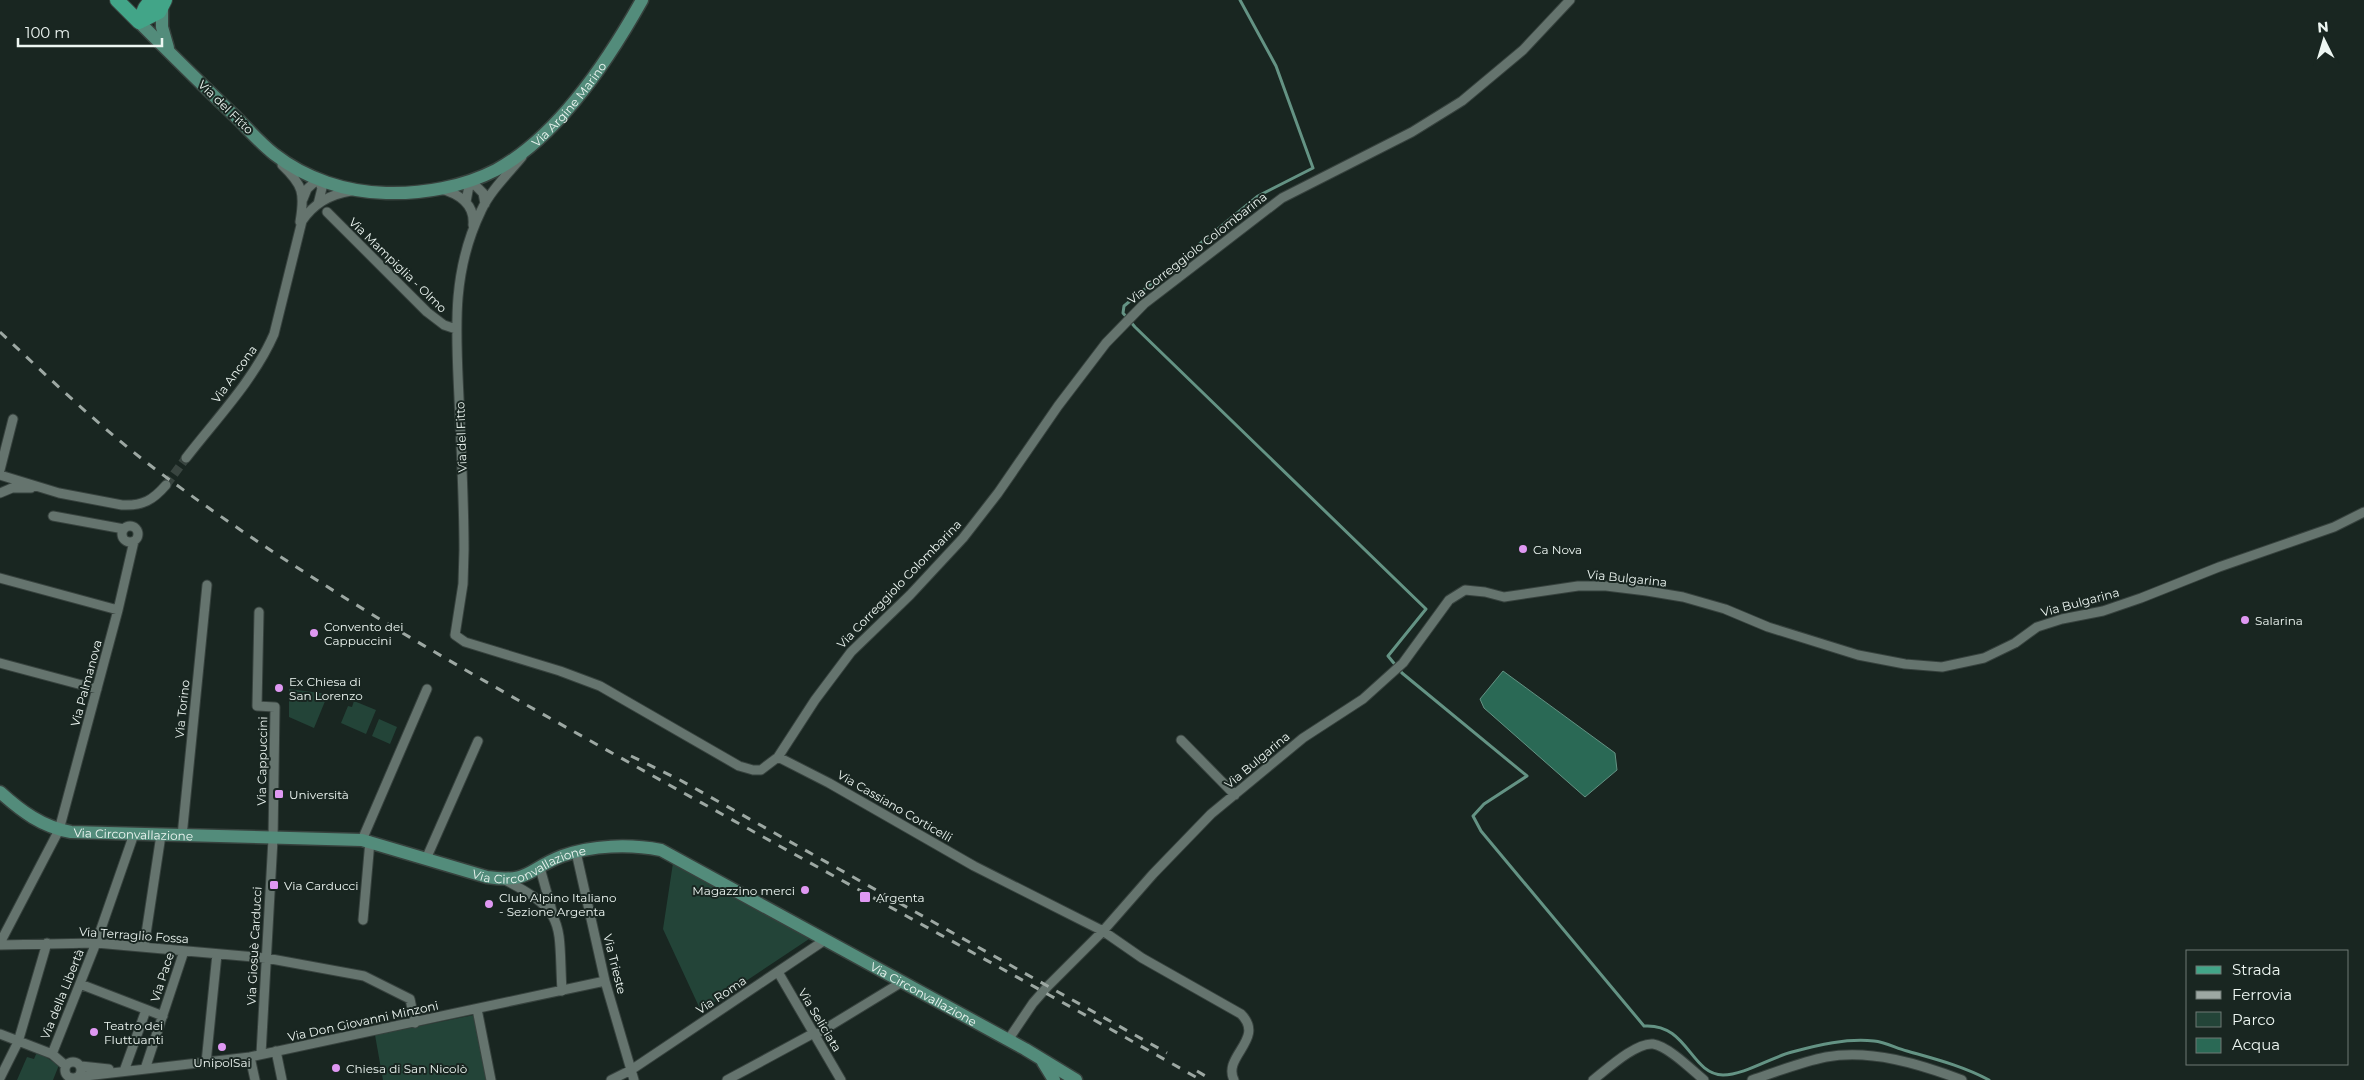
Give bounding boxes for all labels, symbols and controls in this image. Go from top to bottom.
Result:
scale bar [18,15,161,47]
north arrow [2299,15,2349,65]
text: N [2316,18,2329,37]
text: 100 m [25,23,70,42]
street label: Via Argine Marino [528,59,609,150]
street label: Via del Fitto [195,77,257,137]
street label: Via Correggiolo Colombarina [1124,189,1270,307]
street label: Via Mampiglia - Olmo [346,214,450,316]
street label: Via Ancona [208,342,260,406]
street label: Via del Fitto [452,401,470,473]
street label: Via Correggiolo Colombarina [834,517,964,651]
place label: Ca Nova [1533,542,1582,557]
marker: Ca Nova [1517,543,1529,555]
street label: Via Bulgarina [1586,566,1668,590]
street label: Via Bulgarina [2039,584,2121,620]
place label: Salarina [2255,613,2303,628]
marker: Salarina [2239,614,2251,626]
place label: Convento dei Cappuccini [324,619,403,648]
marker: Convento dei Cappuccini [308,627,320,639]
street label: Via Palmanova [67,638,105,728]
place label: Ex Chiesa di San Lorenzo [289,674,363,703]
street label: Via Torino [171,679,193,739]
marker: Ex Chiesa di San Lorenzo [273,682,285,694]
street label: Via Cappuccini [254,716,270,806]
street label: Via Bulgarina [1221,728,1293,792]
street label: Via Cassiano Corticelli [835,767,955,845]
place label: Università [289,787,349,802]
marker: Università [273,788,285,800]
street label: Via Circonvallazione [73,825,193,843]
street label: Via Circonvallazione [471,842,587,886]
place label: Via Carducci [284,878,359,893]
marker: Via Carducci [268,879,280,891]
place label: Magazzino merci [692,883,795,898]
marker: Magazzino merci [799,884,811,896]
street label: Via Giosuè Carducci [243,886,265,1006]
place label: Club Alpino Italiano - Sezione Argenta [499,890,617,919]
marker: Argenta [858,890,872,904]
place label: Argenta [876,890,925,905]
marker: Club Alpino Italiano - Sezione Argenta [483,898,495,910]
street label: Via Terraglio Fossa [78,924,190,946]
street label: Via Trieste [600,932,630,996]
street label: Via della Libertà [37,947,87,1041]
street label: Via Pace [147,950,177,1004]
legend [2186,950,2349,1065]
street label: Via Circonvallazione [868,958,980,1029]
text: Strada [2232,960,2281,979]
street label: Via Roma [693,973,749,1017]
text: Ferrovia [2232,985,2292,1004]
street label: Via Seliciata [795,986,845,1054]
street label: Via Don Giovanni Minzoni [286,998,440,1044]
text: Parco [2232,1010,2275,1029]
place label: Teatro dei Fluttuanti [104,1018,164,1047]
marker: Teatro dei Fluttuanti [88,1026,100,1038]
text: Acqua [2232,1035,2280,1054]
marker: UnipolSai [216,1041,228,1053]
place label: UnipolSai [193,1055,251,1070]
place label: Chiesa di San Nicolò [346,1061,467,1076]
marker: Chiesa di San Nicolò [330,1062,342,1074]

